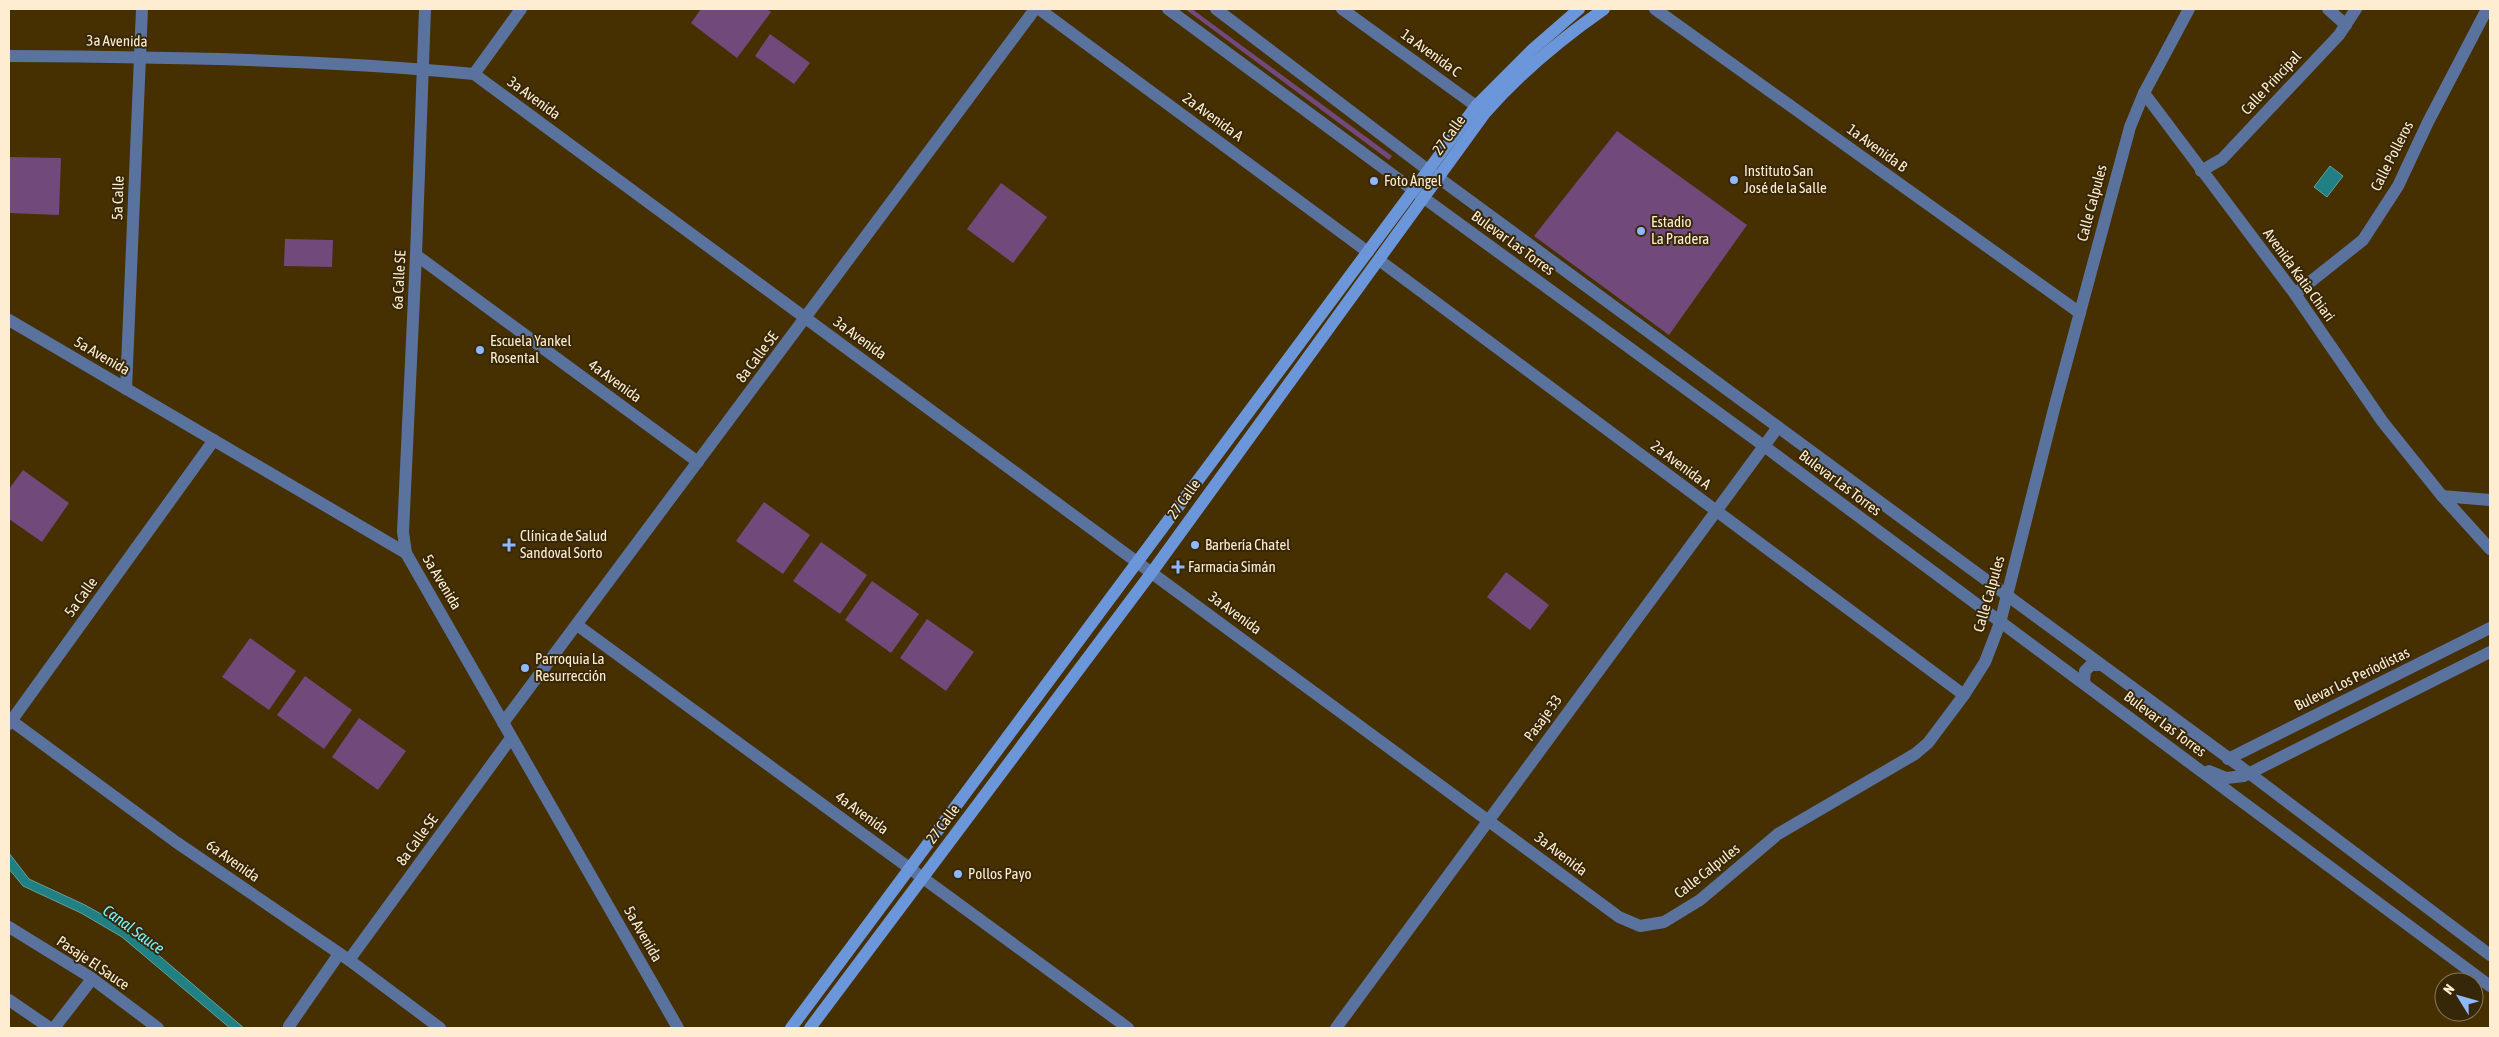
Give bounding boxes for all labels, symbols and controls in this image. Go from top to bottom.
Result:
street label: 1a Avenida C [1398,25,1465,80]
street label: 3a Avenida [86,31,148,50]
street label: Calle Principal [2237,48,2304,118]
street label: 3a Avenida [505,73,564,122]
street label: 2a Avenida A [1180,89,1247,145]
street label: 27 Calle [1429,112,1469,158]
street label: Calle Polleros [2367,118,2416,194]
street label: 1a Avenida B [1844,120,1911,175]
place label: Instituto San José de la Salle [1744,162,1827,196]
street label: Calle Calpules [2073,163,2110,243]
place label: Foto Ángel [1384,172,1442,189]
marker: Instituto San José de la Salle [1728,174,1740,186]
street label: 5a Calle [108,175,127,220]
marker: Foto Ángel [1368,175,1380,187]
street label: Bulevar Las Torres [1469,207,1558,278]
place label: Estadio La Pradera [1651,213,1709,247]
marker: Estadio La Pradera [1635,225,1647,237]
street label: Avenida Katia Chiari [2260,225,2339,324]
street label: 6a Calle SE [388,249,409,310]
street label: 3a Avenida [831,313,890,362]
street label: 8a Calle SE [732,327,782,385]
place label: Escuela Yankel Rosental [490,332,571,366]
street label: 5a Avenida [72,333,133,378]
marker: Escuela Yankel Rosental [474,344,486,356]
street label: 4a Avenida [586,356,645,405]
street label: 2a Avenida A [1648,437,1715,493]
street label: Bulevar Las Torres [1796,446,1885,519]
street label: 27 Calle [1164,476,1204,522]
place label: Clínica de Salud Sandoval Sorto [520,527,607,561]
place label: Barbería Chatel [1205,536,1290,553]
marker: Clínica de Salud Sandoval Sorto [502,538,516,552]
marker: Barbería Chatel [1189,539,1201,551]
street label: 5a Avenida [419,551,465,612]
street label: Calle Calpules [1970,554,2007,634]
place label: Farmacia Simán [1188,558,1276,575]
marker: Farmacia Simán [1172,561,1184,573]
street label: 5a Calle [61,574,101,620]
street label: 3a Avenida [1206,588,1265,637]
street label: Bulevar Los Periodistas [2291,643,2412,714]
place label: Parroquia La Resurrección [535,650,606,684]
marker: Parroquia La Resurrección [519,662,531,674]
street label: Bulevar Las Torres [2121,687,2210,760]
street label: Pasaje 33 [1520,691,1565,744]
street label: 4a Avenida [833,788,892,837]
street label: 27 Calle [922,801,963,847]
street label: 8a Calle SE [392,810,441,869]
street label: 3a Avenida [1532,828,1591,879]
street label: 6a Avenida [203,836,263,885]
street label: Calle Calpules [1671,840,1743,901]
place label: Pollos Payo [968,865,1032,882]
marker: Pollos Payo [952,868,964,880]
water label: Canal Sauce [100,901,168,957]
street label: 5a Avenida [621,903,666,964]
street label: Pasaje El Sauce [54,932,133,993]
north arrow [2434,972,2484,1022]
text: N [2440,981,2457,997]

